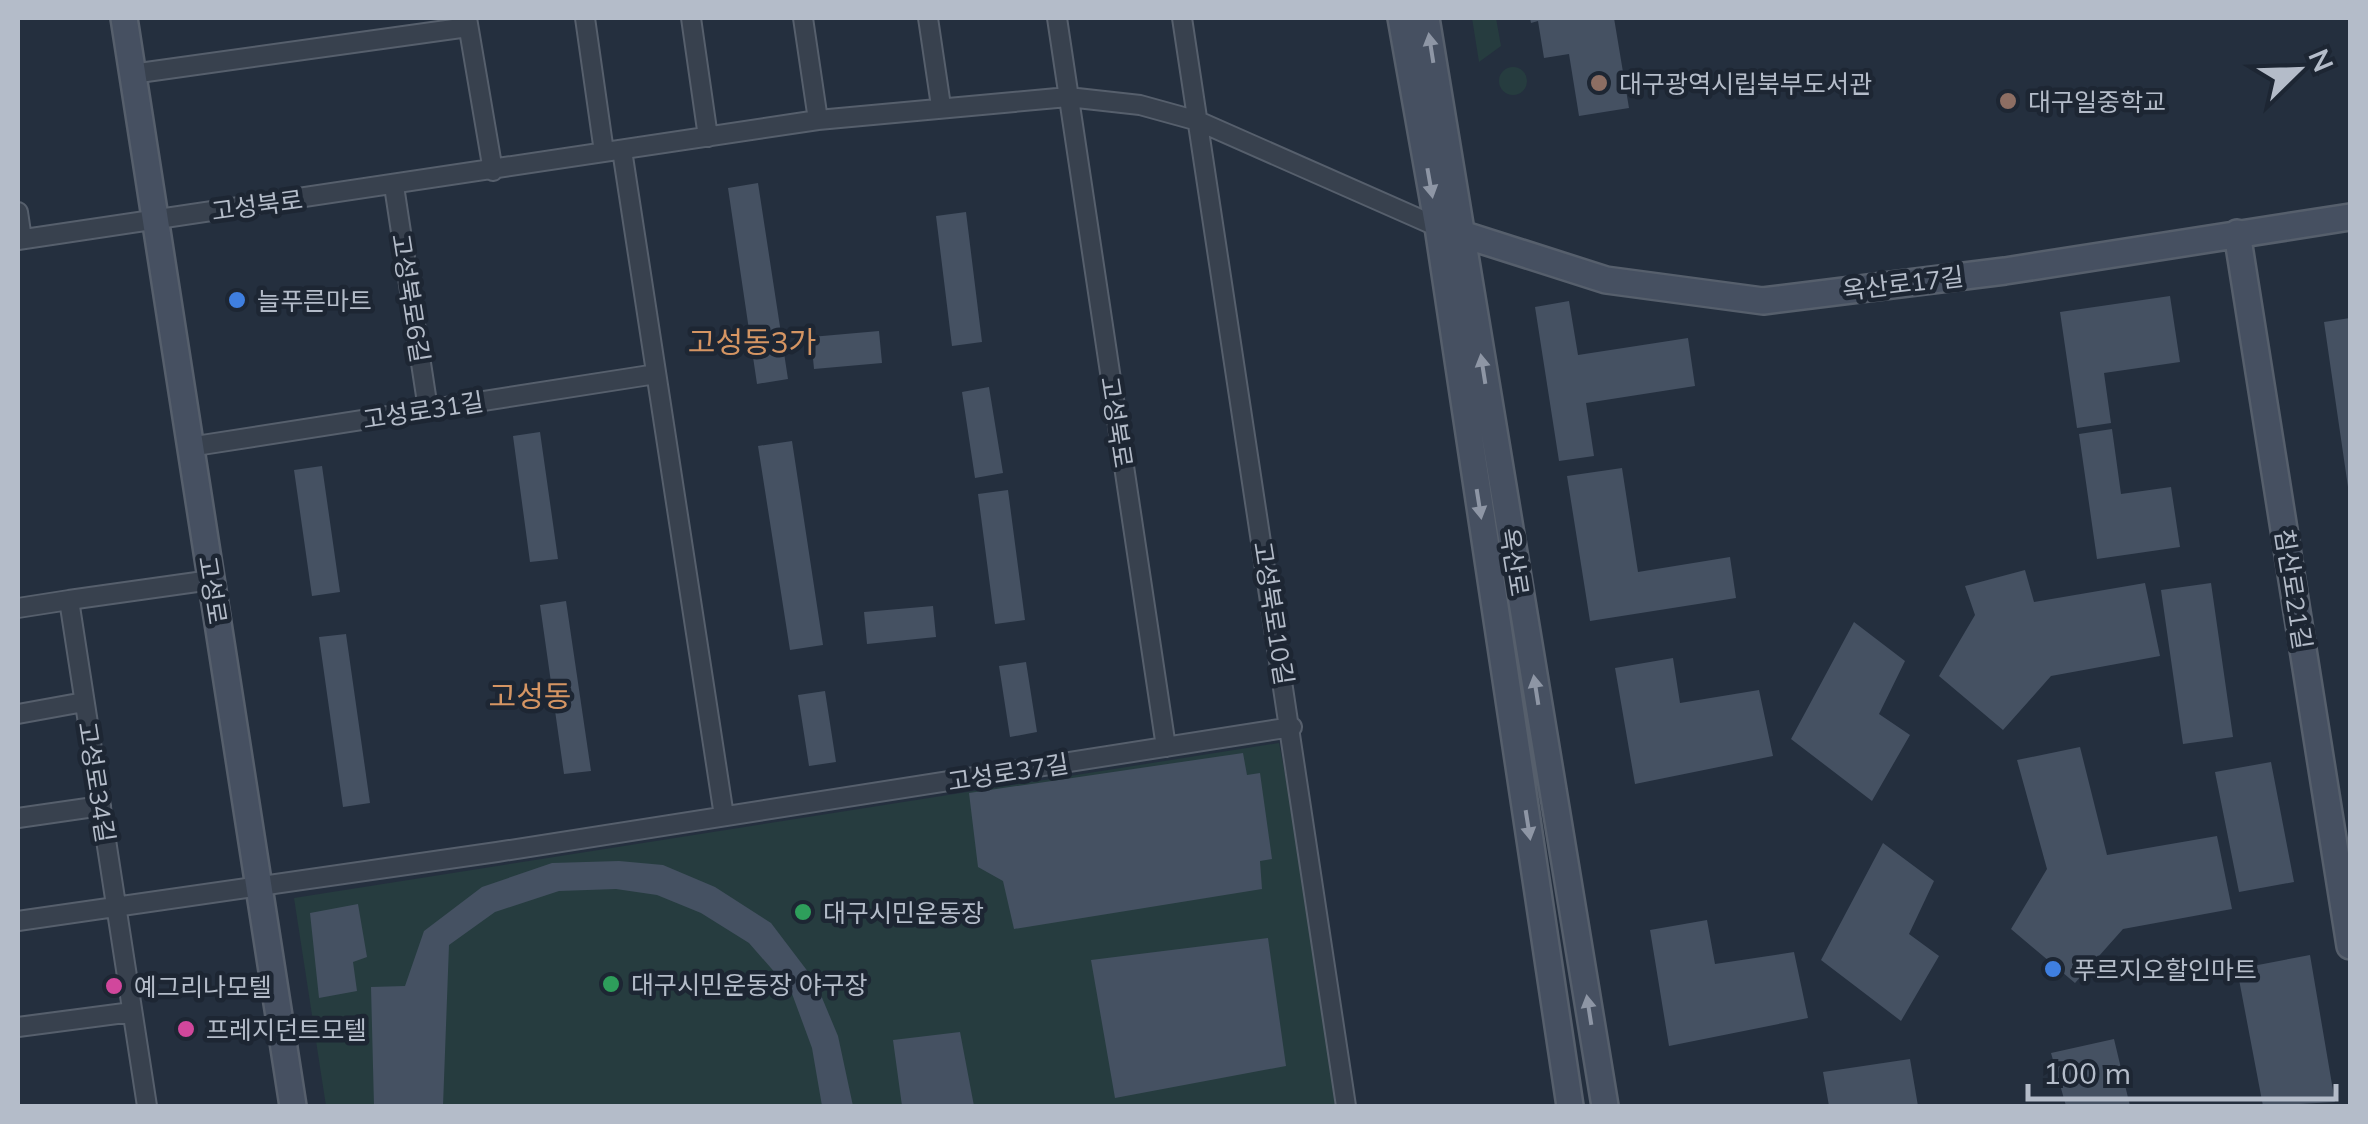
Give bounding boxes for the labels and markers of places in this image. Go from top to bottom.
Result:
place label: 대구광역시립북부도서관 [1619,68,1872,99]
marker: 대구광역시립북부도서관 [1588,72,1610,94]
place label: 대구일중학교 [2028,86,2166,117]
marker: 대구일중학교 [1997,90,2019,112]
place label: 늘푸른마트 [257,285,372,316]
marker: 늘푸른마트 [226,289,248,311]
place label: 대구시민운동장 [823,897,984,928]
marker: 대구시민운동장 [792,901,814,923]
place label: 푸르지오할인마트 [2073,954,2257,985]
marker: 푸르지오할인마트 [2042,958,2064,980]
place label: 대구시민운동장 야구장 [631,969,868,1000]
place label: 예그리나모텔 [134,971,272,1002]
marker: 대구시민운동장 야구장 [600,973,622,995]
marker: 예그리나모텔 [103,975,125,997]
place label: 프레지던트모텔 [206,1014,367,1045]
marker: 프레지던트모텔 [175,1018,197,1040]

